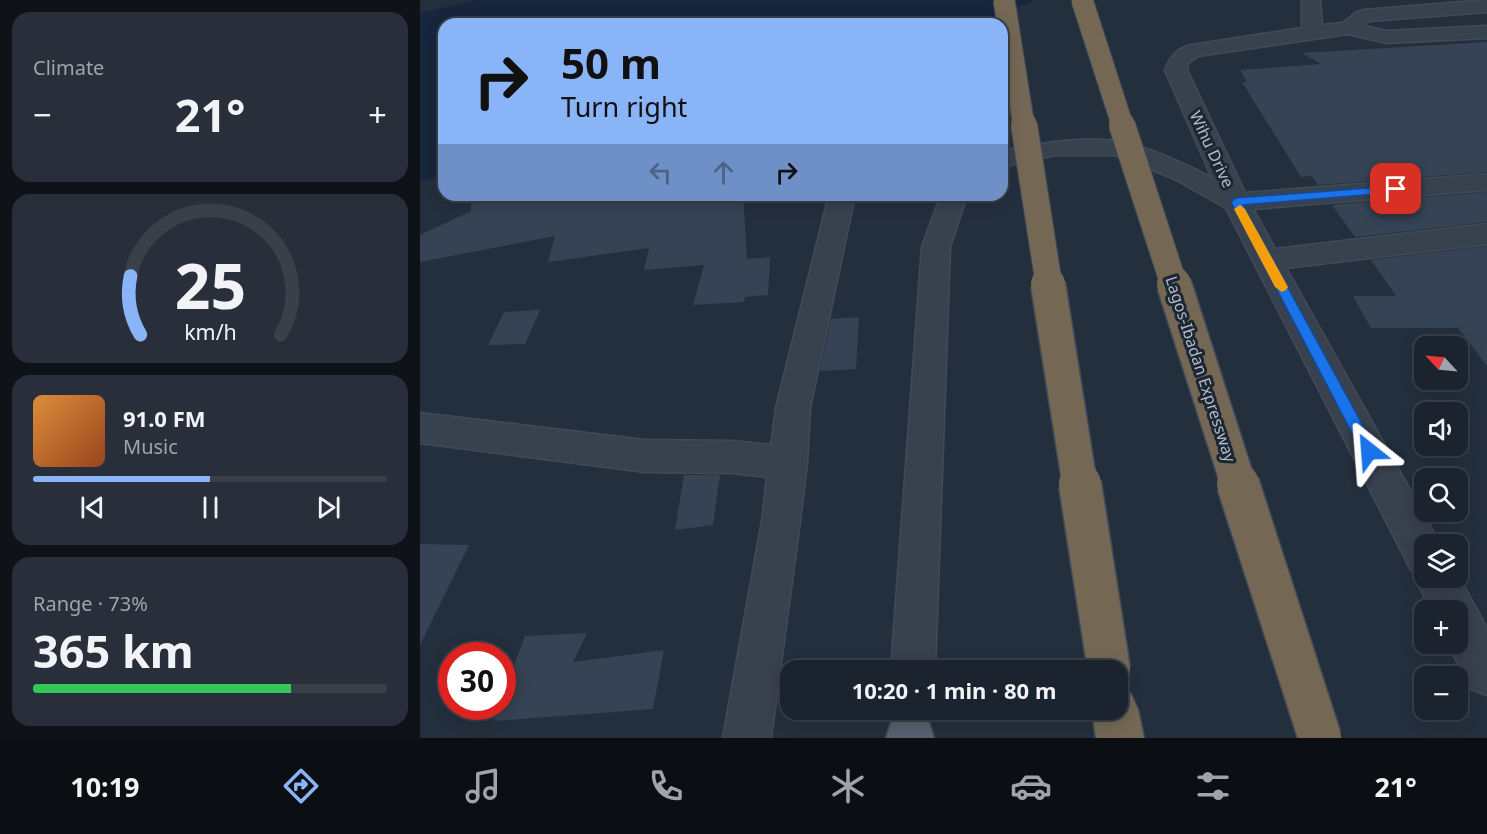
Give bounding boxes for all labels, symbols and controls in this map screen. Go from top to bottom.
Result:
text: 50 m [561,34,661,91]
icon: right [462,42,540,120]
text: Climate [33,54,104,81]
text: 21° [175,84,245,145]
text: Turn right [561,88,687,125]
text: − [33,92,52,137]
text: + [368,92,387,137]
street label: Wihu Drive [1185,107,1239,191]
icon: left [644,156,677,189]
icon: ahead [707,156,740,189]
icon: right [770,156,803,189]
pin [1370,163,1421,214]
icon: arrive [1379,172,1412,205]
text: 25 [174,242,246,327]
street label: Lagos-Ibadan Expressway [1161,273,1242,466]
text: km/h [184,318,236,347]
north arrow [1414,336,1468,390]
map controls [1414,336,1468,720]
button: sound [1414,402,1468,456]
text: 91.0 FM [123,403,205,433]
position arrow [1337,419,1401,483]
text: Music [123,433,178,460]
button: search [1414,468,1468,522]
icon: previous [76,491,109,524]
icon: pause [194,491,227,524]
icon: next [312,491,345,524]
button: layers [1414,534,1468,588]
text: Range · 73% [33,590,148,617]
button: + [1414,600,1468,654]
text: 365 km [33,620,194,681]
speed limit sign: 30 [438,642,516,720]
button: − [1414,666,1468,720]
text: 10:20 · 1 min · 80 m [852,675,1056,705]
icon: directions [280,765,322,807]
icon: music [462,765,504,807]
icon: phone [645,765,687,807]
icon: climate [827,765,869,807]
icon: car [1010,765,1052,807]
icon: filters [1192,765,1234,807]
text: 10:19 [70,768,140,805]
text: 21° [1374,768,1417,805]

